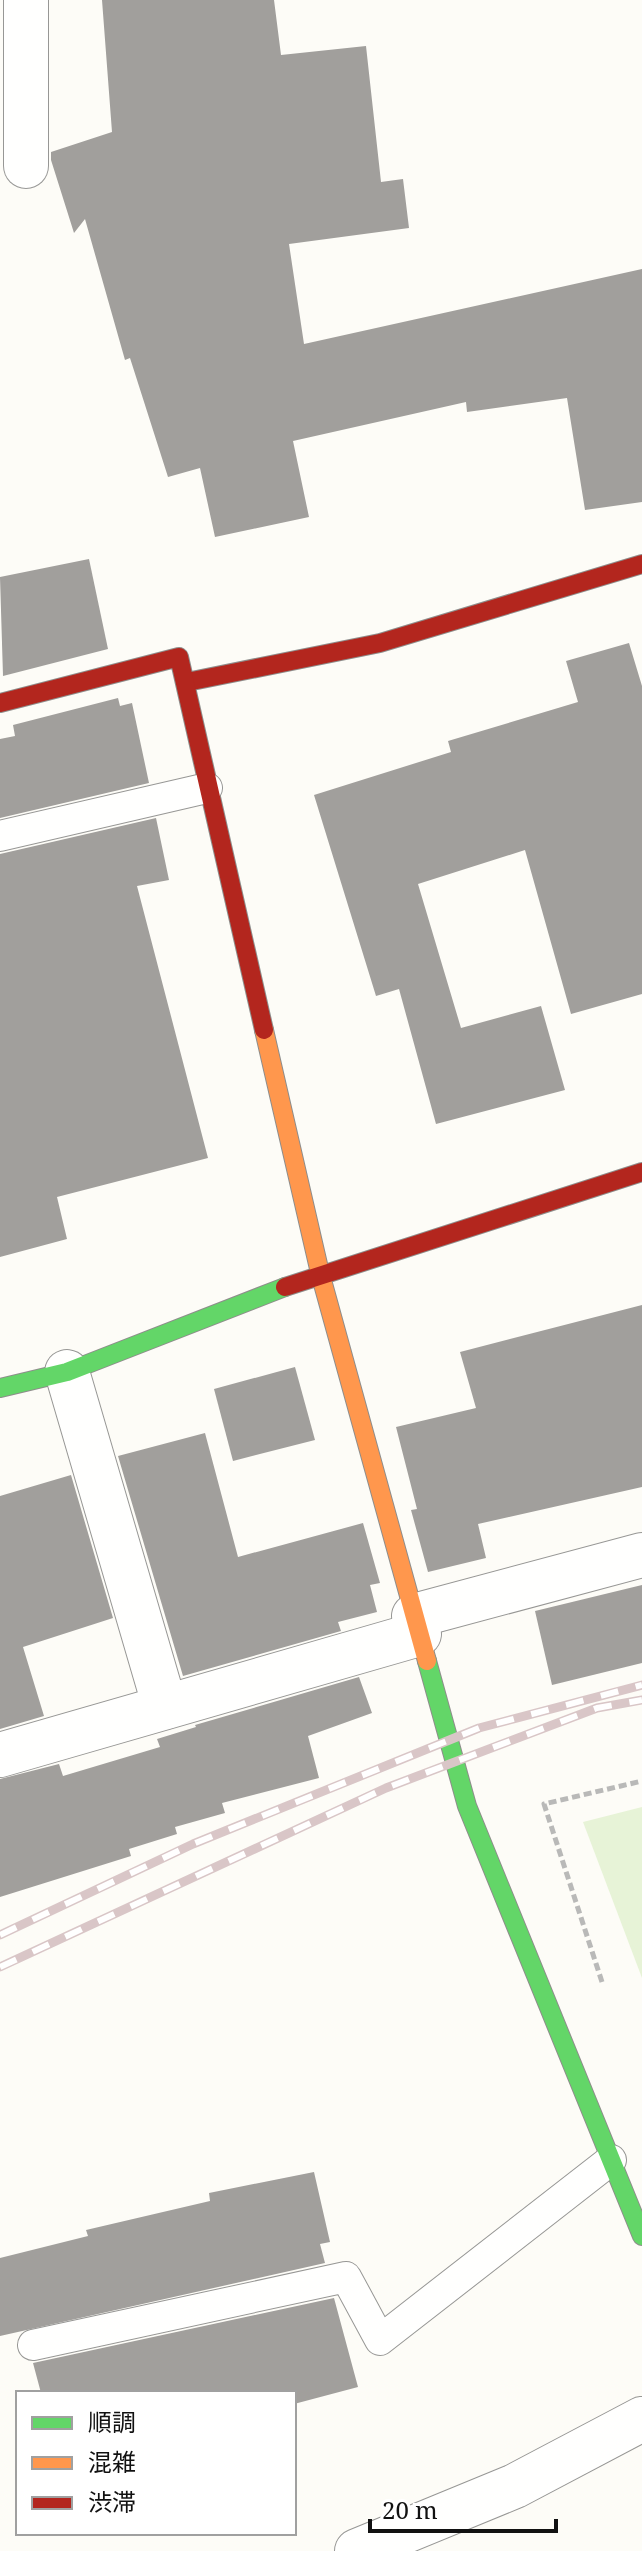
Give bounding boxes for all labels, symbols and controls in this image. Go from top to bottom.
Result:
legend [16,2391,296,2535]
text: 順調 [88,2405,136,2438]
text: 混雑 [88,2445,136,2478]
scale bar [370,2483,556,2533]
text: 渋滞 [88,2485,136,2518]
text: 20 m [382,2493,438,2526]

